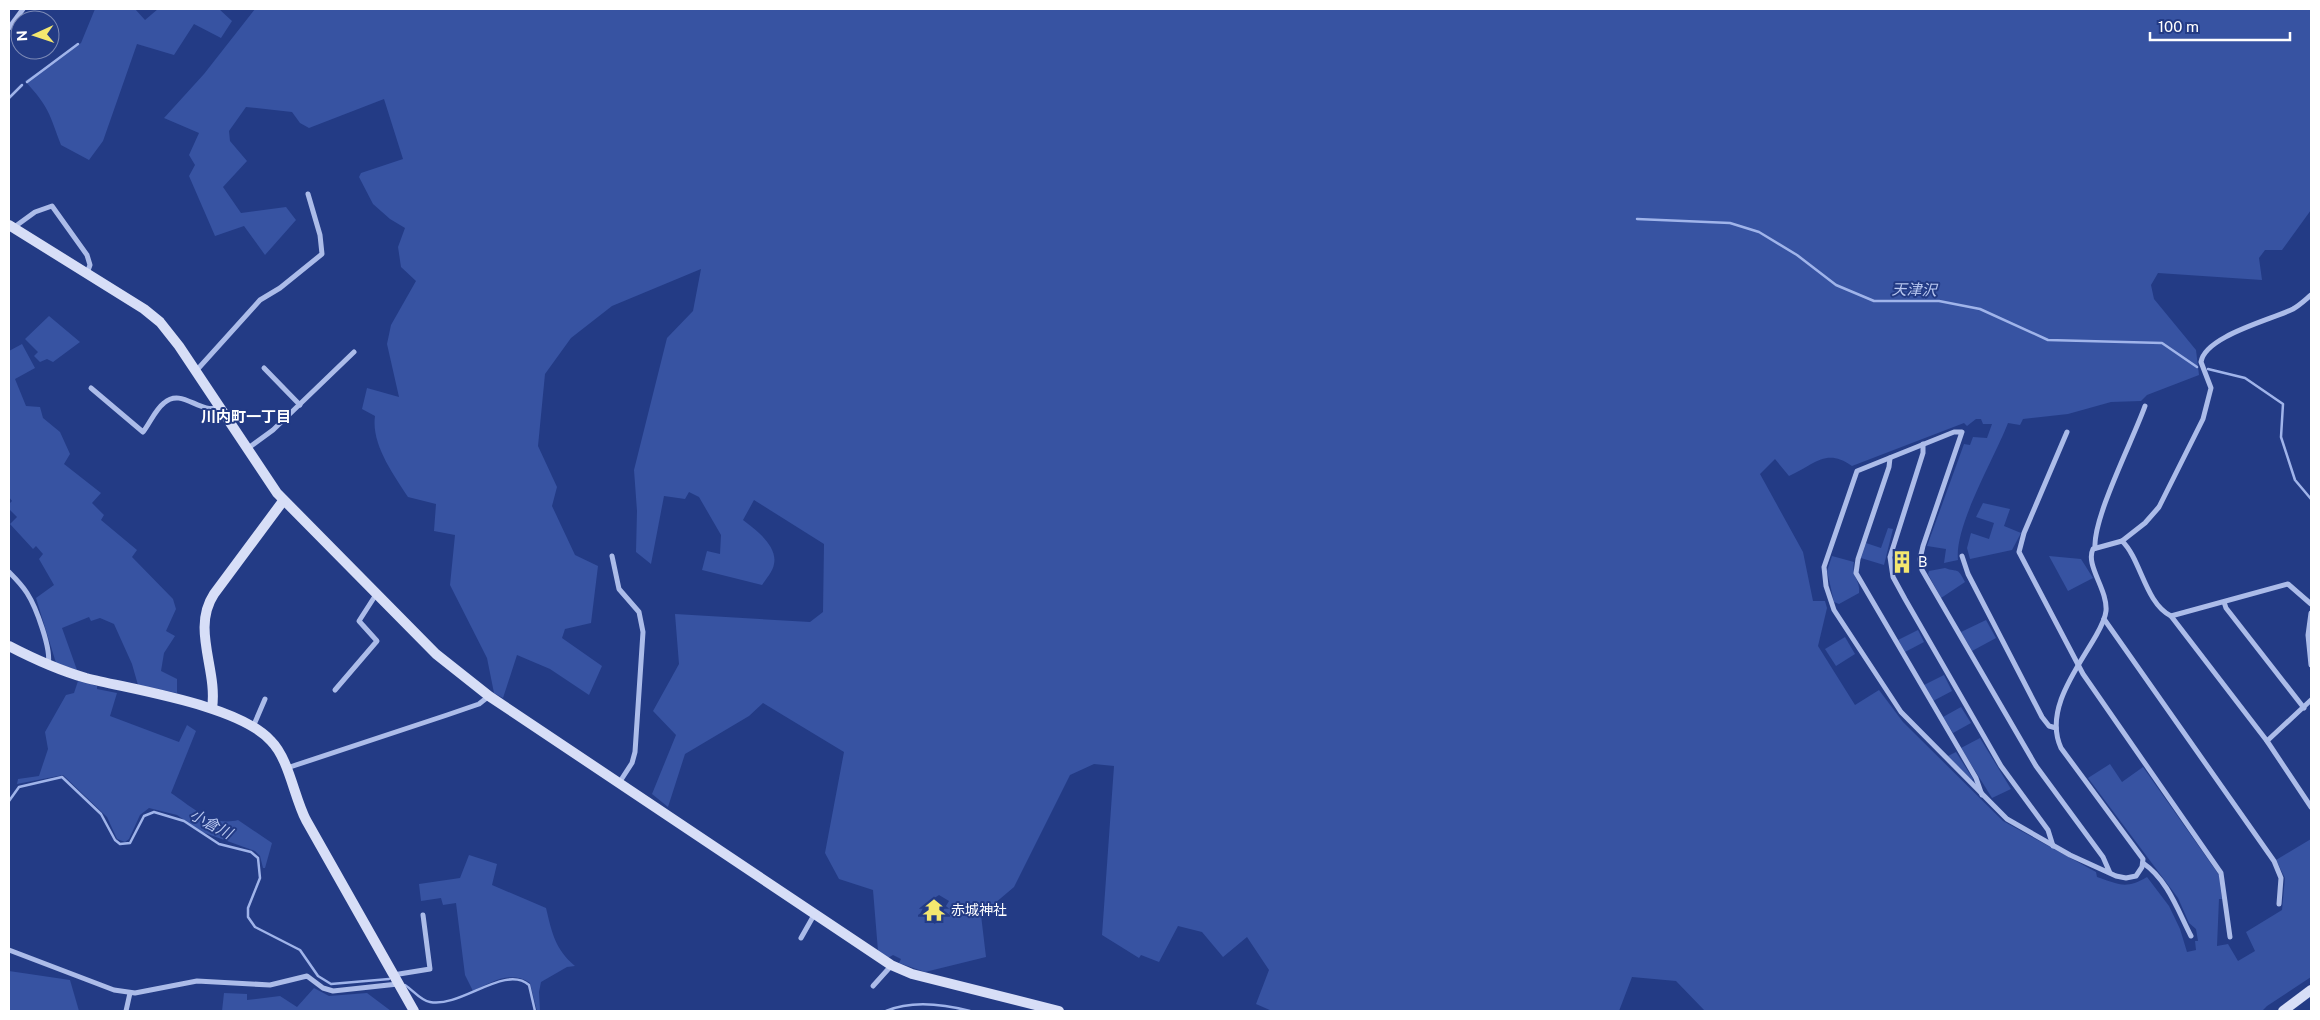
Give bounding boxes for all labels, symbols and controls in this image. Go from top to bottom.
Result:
north arrow [10,10,60,60]
scale bar [2150,10,2290,42]
text: 100 m [2158,18,2199,35]
text: N [14,30,30,42]
water label: 天津沢 [1891,281,1939,298]
district label: 川内町一丁目 [201,408,291,425]
building icon: B [1889,549,1915,575]
place label: B [1918,554,1927,570]
water label: 小倉川 [187,805,237,843]
temple icon: 赤城神社 [921,897,947,923]
place label: 赤城神社 [951,902,1007,918]

